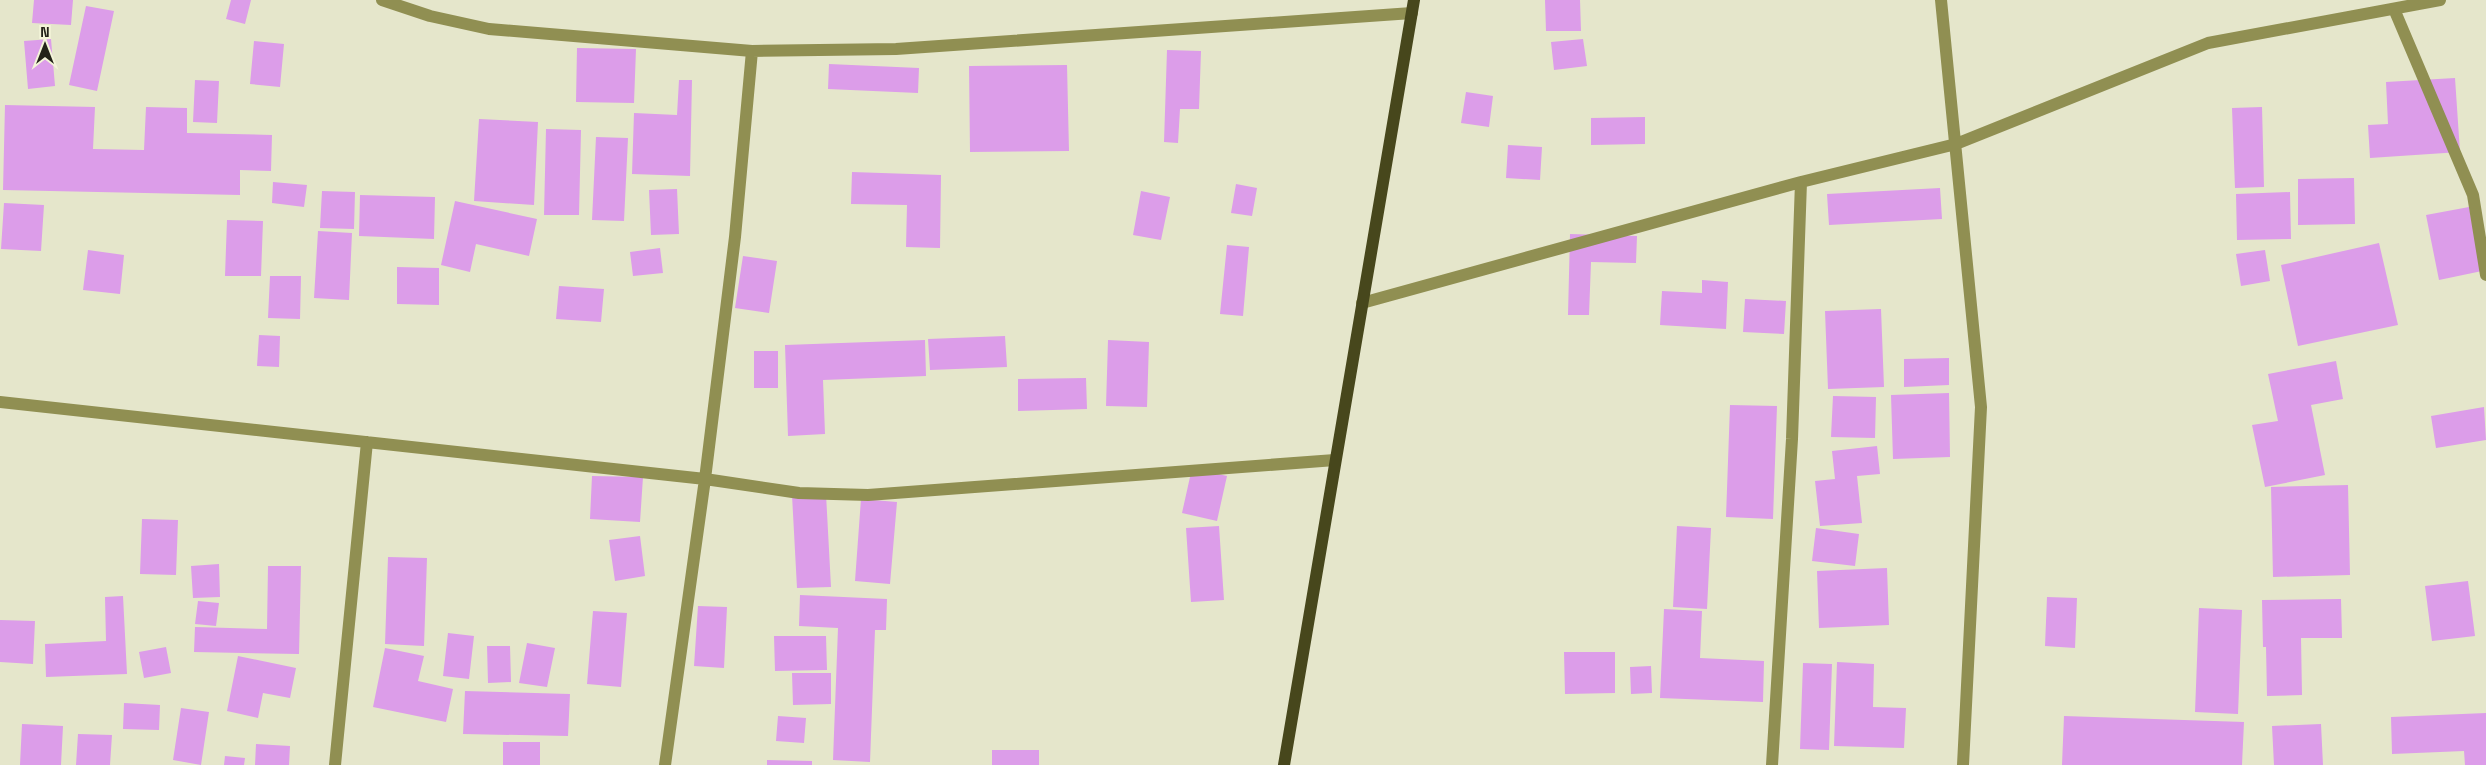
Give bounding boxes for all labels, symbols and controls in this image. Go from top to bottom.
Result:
north arrow [20,20,70,70]
text: N [40,23,50,41]

